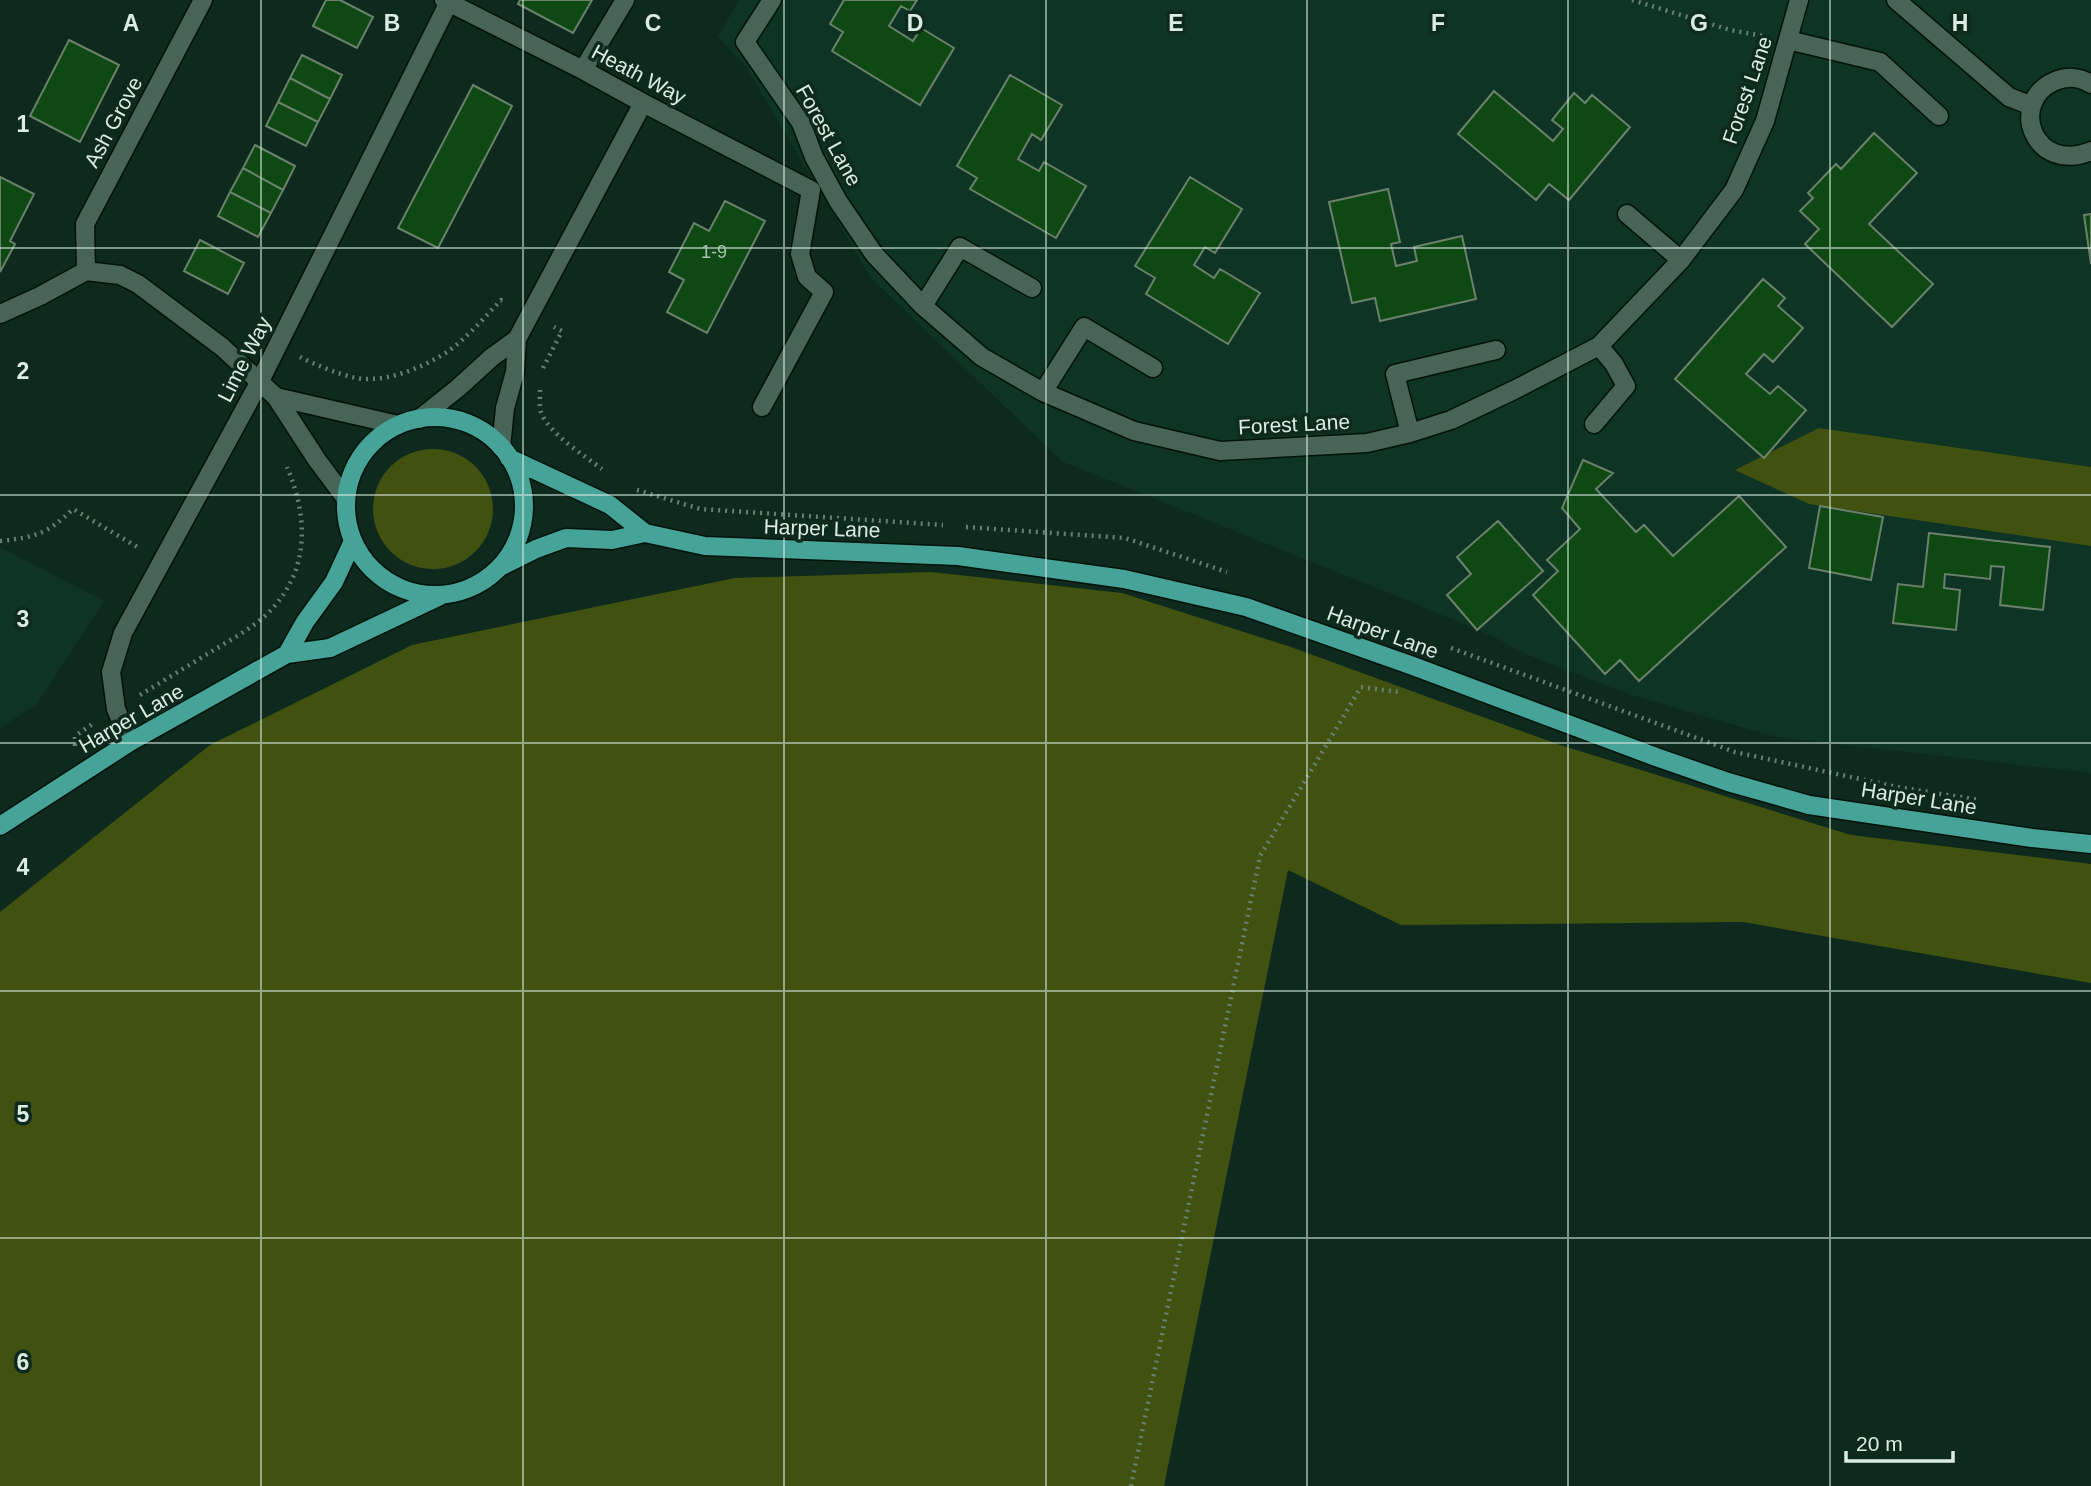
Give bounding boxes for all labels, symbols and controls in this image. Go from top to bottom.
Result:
text: A [123,10,139,36]
text: B [384,10,400,36]
text: C [645,10,661,36]
text: D [907,10,923,36]
text: E [1168,10,1184,36]
text: F [1431,10,1445,36]
text: G [1690,10,1708,36]
text: H [1952,10,1968,36]
street label: Forest Lane [1718,33,1776,147]
street label: Heath Way [588,40,690,109]
street label: Ash Grove [80,73,146,171]
street label: Forest Lane [792,80,866,190]
text: 1 [17,111,30,137]
house number: 1-9 [701,242,727,262]
street label: Lime Way [213,312,275,405]
text: 2 [17,358,29,384]
street label: Forest Lane [1237,410,1351,438]
street label: Harper Lane [763,514,881,542]
street label: Harper Lane [1324,601,1442,663]
text: 3 [17,606,29,632]
street label: Harper Lane [75,679,187,757]
street label: Harper Lane [1860,778,1978,818]
text: 4 [17,854,30,880]
text: 5 [17,1101,30,1127]
text: 6 [17,1349,29,1375]
scale bar [1846,1420,1953,1464]
text: 20 m [1856,1432,1903,1455]

